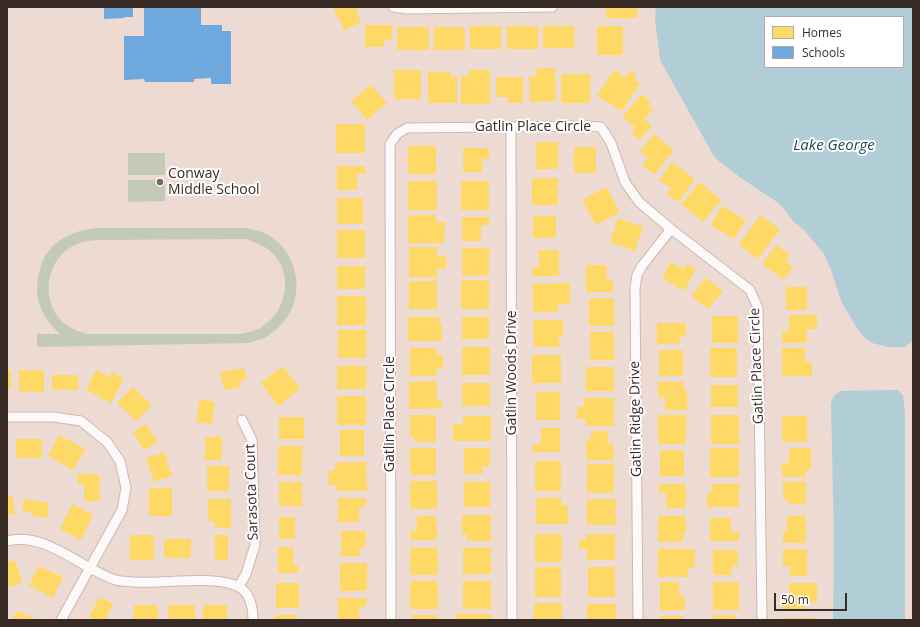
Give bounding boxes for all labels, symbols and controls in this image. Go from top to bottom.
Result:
legend [764,16,904,68]
text: Homes [802,24,842,41]
text: Schools [802,44,845,61]
street label: Gatlin Place Circle [475,119,591,135]
water label: Lake George [793,137,875,155]
place label: Conway Middle School [168,166,260,198]
marker: Conway Middle School [155,177,165,187]
street label: Gatlin Place Circle [747,308,767,424]
street label: Gatlin Woods Drive [504,310,520,436]
street label: Gatlin Place Circle [382,356,398,472]
street label: Gatlin Ridge Drive [627,361,645,477]
street label: Sarasota Court [242,443,262,541]
scale bar [776,585,849,611]
text: 50 m [781,591,809,608]

